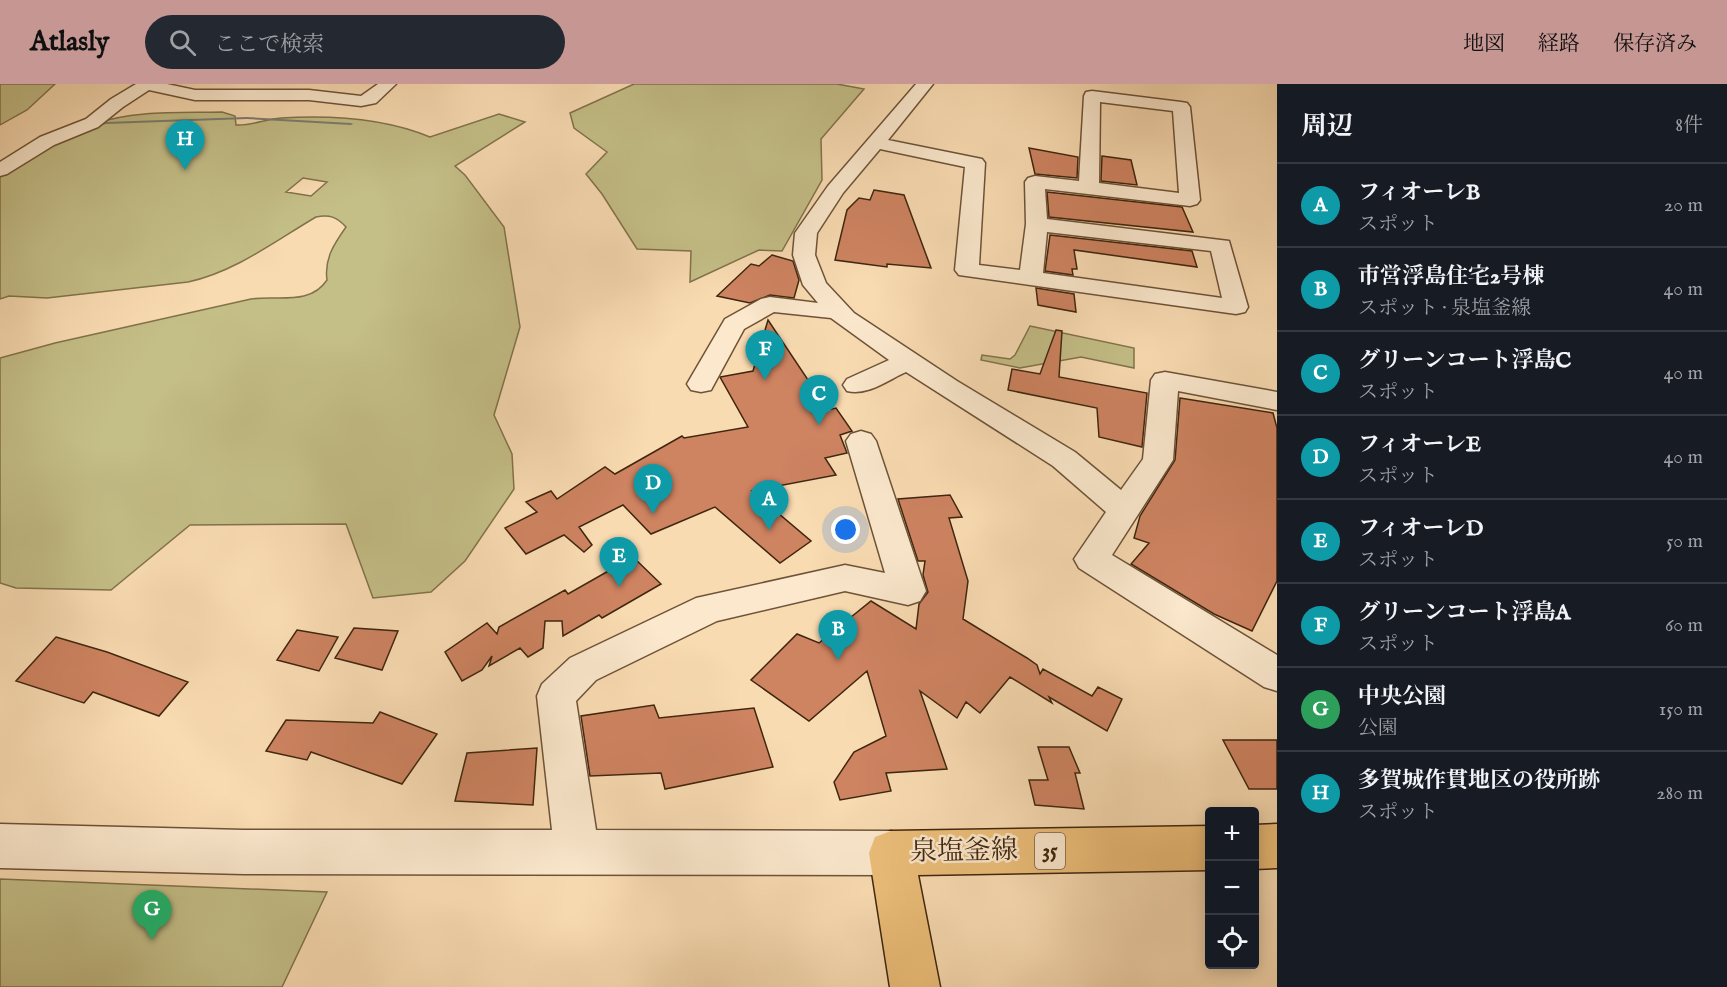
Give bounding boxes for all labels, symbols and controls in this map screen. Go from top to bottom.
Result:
search box [145,15,565,69]
text: Atlasly [30,25,109,60]
icon: search [166,26,199,59]
text: ここで検索 [214,31,324,59]
text: 地図 [1463,31,1505,58]
text: 経路 [1538,31,1580,58]
text: 保存済み [1613,31,1697,58]
text: 周辺 [1301,110,1353,143]
text: 8件 [1675,113,1703,138]
pin: H [166,120,204,170]
text: フィオーレB [1358,179,1480,207]
text: A [1314,193,1327,218]
text: 20 m [1664,193,1703,218]
text: スポット [1358,212,1438,237]
text: 市営浮島住宅2号棟 [1358,263,1544,291]
text: B [1314,277,1327,302]
text: 40 m [1664,277,1703,302]
text: スポット · 泉塩釜線 [1358,296,1531,321]
pin: F [746,330,784,380]
text: グリーンコート浮島C [1358,347,1571,375]
text: C [1313,361,1328,386]
text: 40 m [1664,361,1703,386]
pin: C [800,376,838,425]
text: スポット [1358,380,1438,405]
text: フィオーレE [1358,431,1481,459]
text: D [1312,445,1329,470]
text: 40 m [1664,445,1703,470]
pin: D [634,464,672,514]
text: スポット [1358,464,1438,489]
pin: A [750,480,788,530]
your location [831,515,860,544]
text: フィオーレD [1358,515,1483,543]
text: E [1314,529,1327,554]
text: 50 m [1666,529,1703,554]
pin: E [600,538,638,587]
text: スポット [1358,548,1438,573]
text: グリーンコート浮島A [1358,599,1570,627]
pin: B [818,610,858,660]
text: F [1314,613,1327,638]
text: 60 m [1665,613,1703,638]
text: スポット [1358,632,1438,657]
text: 中央公園 [1358,683,1446,711]
text: G [1313,697,1328,722]
text: 150 m [1659,697,1703,722]
text: 公園 [1358,716,1398,741]
text: 多賀城作貫地区の役所跡 [1358,767,1600,795]
text: H [1312,781,1329,806]
text: 280 m [1656,781,1703,806]
text: スポット [1358,800,1438,825]
map controls [1205,807,1259,969]
button: + [1205,807,1259,861]
road number: 35 [1035,833,1065,869]
street label: 泉塩釜線 [910,834,1018,870]
button: − [1205,861,1259,915]
pin: G [132,890,172,940]
button: locate [1205,915,1259,969]

